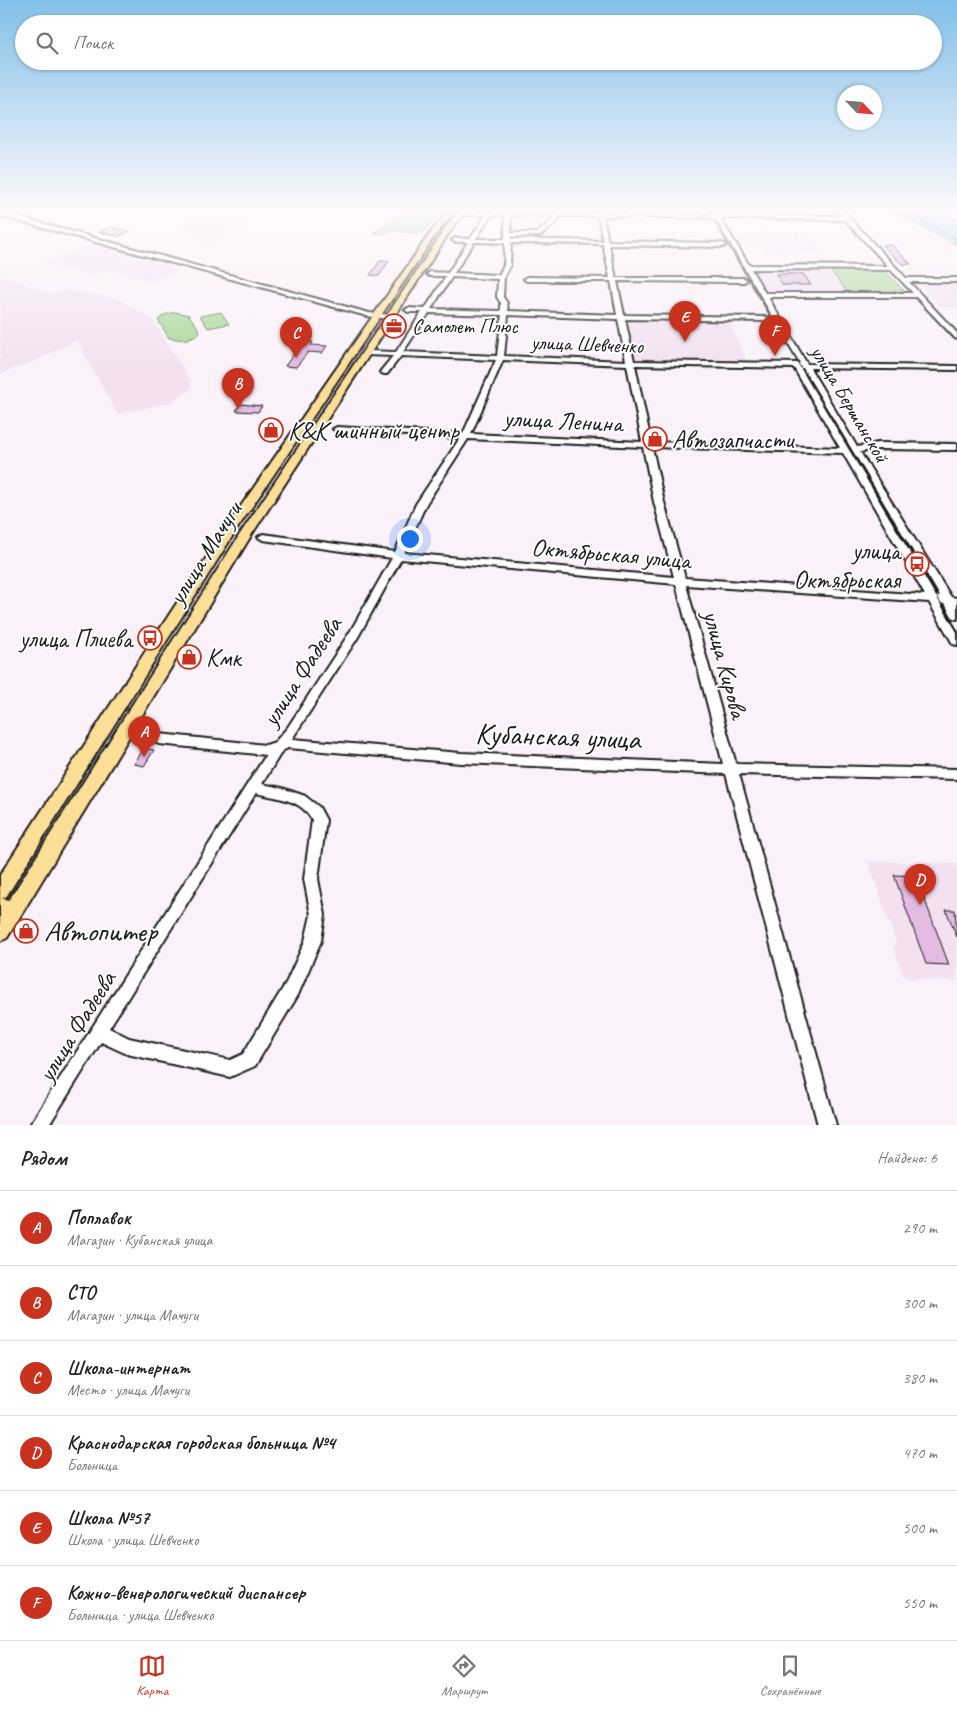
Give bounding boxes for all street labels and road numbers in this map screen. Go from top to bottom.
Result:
street label: улица Шевченко [528,329,645,359]
street label: улица Бершанской [804,339,896,468]
street label: улица Ленина [501,402,626,440]
street label: улица Мачуги [160,495,250,612]
street label: Октябрьская улица [530,531,695,577]
street label: улица Кирова [695,605,755,724]
street label: улица Фадеева [253,609,350,734]
street label: Кубанская улица [475,714,643,758]
street label: улица Фадеева [29,964,124,1089]

